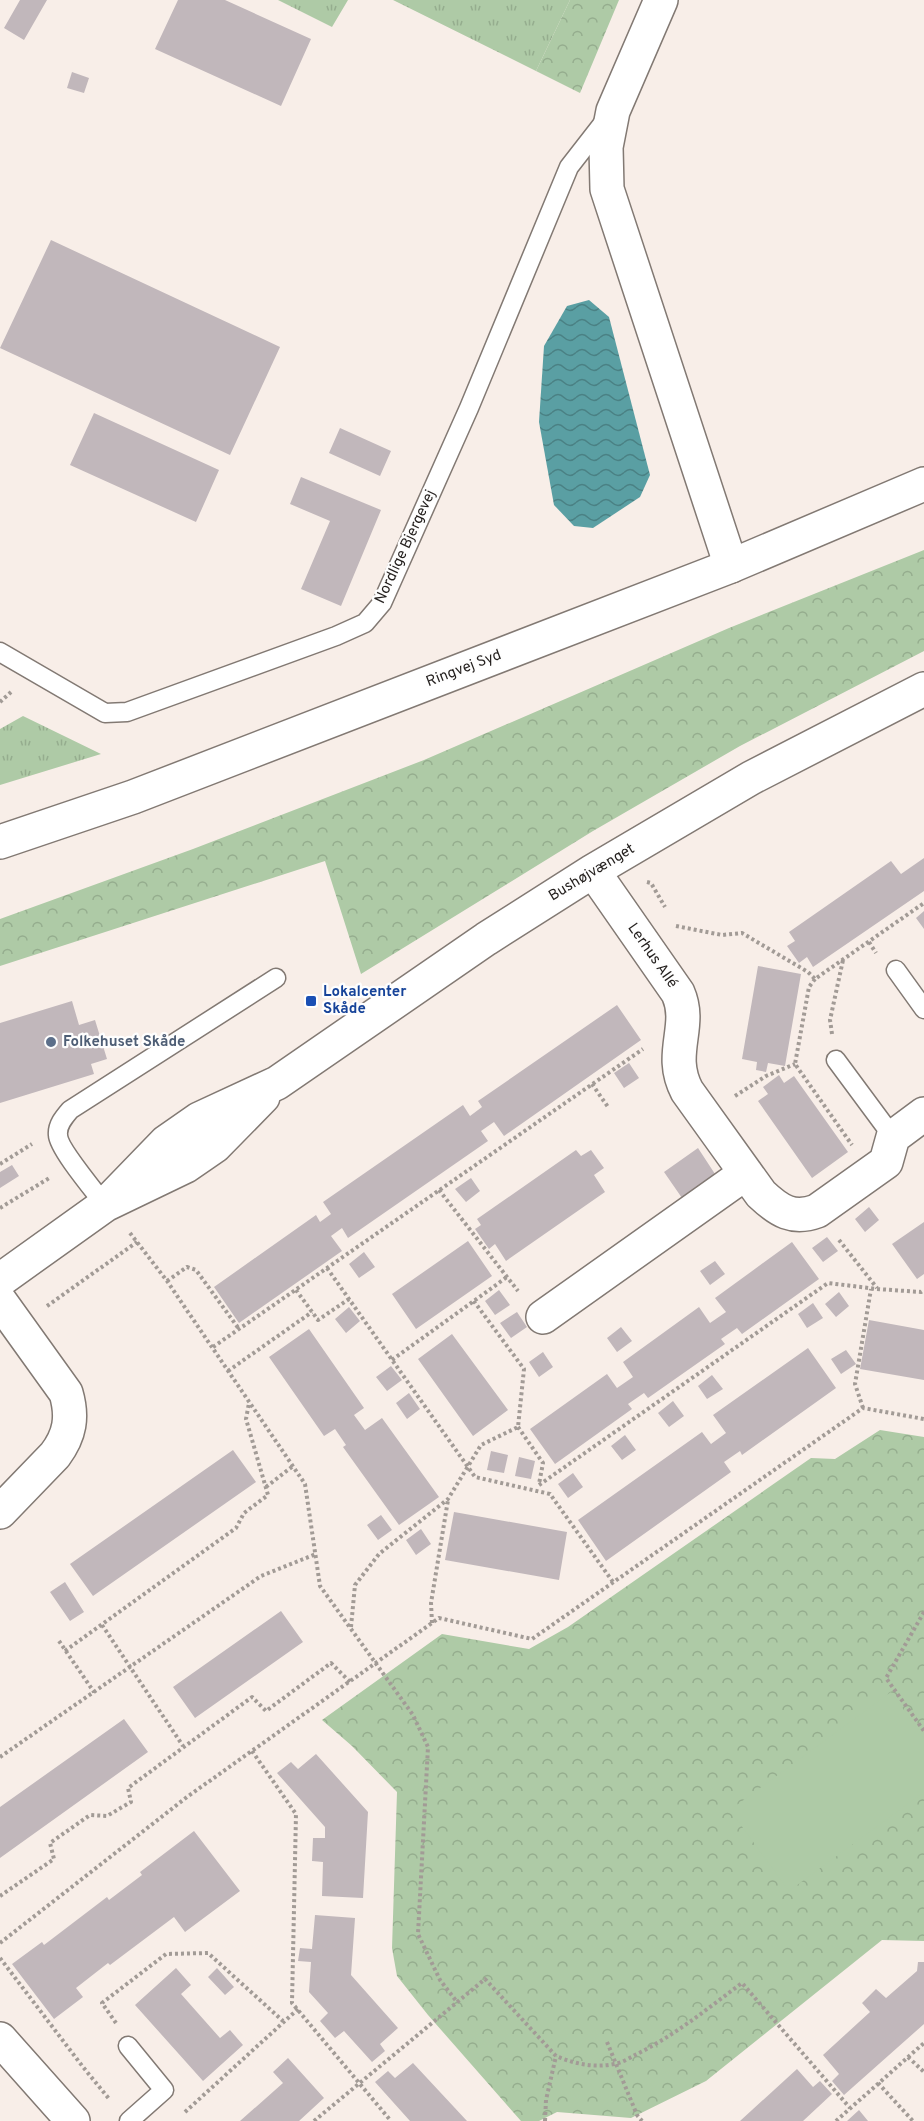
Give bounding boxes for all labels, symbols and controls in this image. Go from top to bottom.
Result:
street label: Nordlige Bjergevej [371,487,441,607]
street label: Ringvej Syd [424,646,504,692]
street label: Bushøjvænget [545,840,639,906]
street label: Lerhus Allé [623,920,681,992]
place label: Lokalcenter Skåde [323,983,407,1019]
marker: Lokalcenter Skåde [304,994,318,1008]
place label: Folkehuset Skåde [63,1033,185,1052]
marker: Folkehuset Skåde [44,1035,58,1049]

